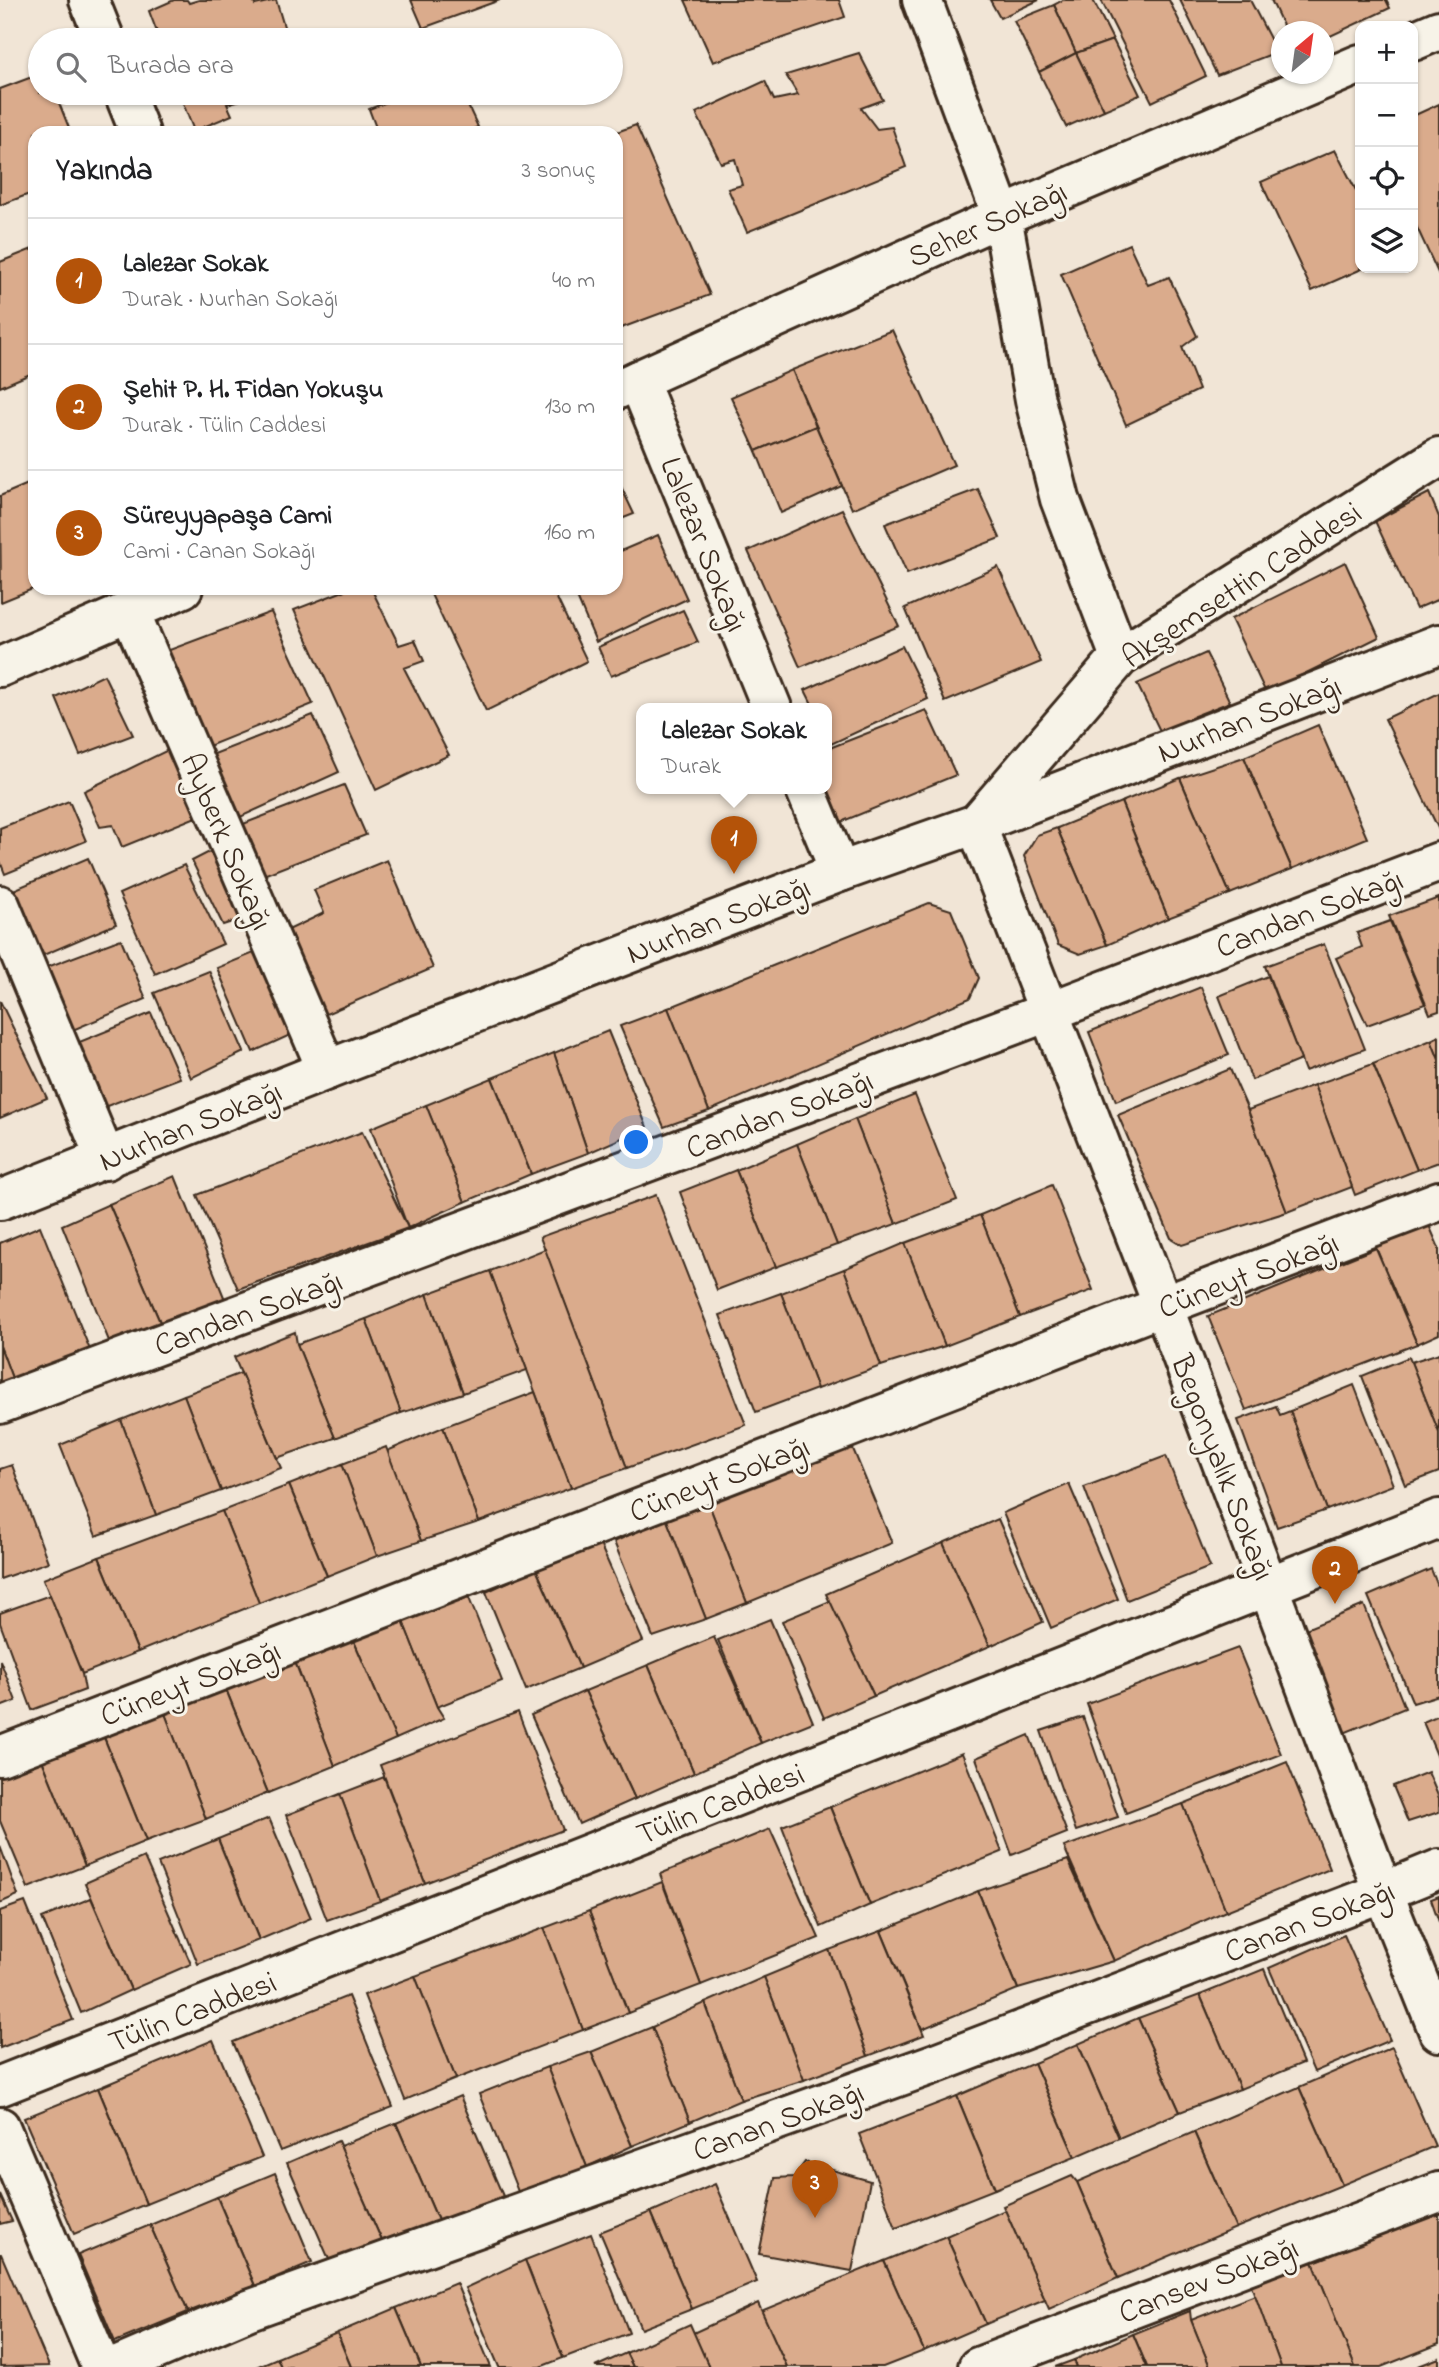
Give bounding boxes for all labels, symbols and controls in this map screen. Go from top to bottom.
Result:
north arrow [1271,21,1334,84]
map controls [1355,21,1418,273]
button: + [1355,21,1418,84]
search box [28,28,623,105]
icon: search [52,48,90,86]
text: Burada ara [108,48,234,86]
button: − [1355,84,1418,147]
button: locate [1355,147,1418,210]
text: Yakında [56,150,152,194]
text: 3 sonuç [521,155,595,188]
street label: Seher Sokağı [901,170,1076,283]
button: layers [1355,210,1418,273]
text: Lalezar Sokak [123,246,268,284]
text: 1 [75,265,83,298]
text: 40 m [552,265,595,298]
text: Durak · Nurhan Sokağı [123,284,338,317]
text: Şehit P. H. Fidan Yokuşu [123,372,383,410]
text: 2 [73,391,85,424]
text: 130 m [545,391,595,424]
text: Durak · Tülin Caddesi [123,410,326,443]
street label: Lalezar Sokağı [644,451,758,640]
street label: Akşemsettin Caddesi [1114,492,1372,682]
text: Süreyyapaşa Cami [123,498,332,536]
text: 3 [74,517,84,550]
text: 160 m [544,517,595,550]
text: Cami · Canan Sokağı [123,536,315,569]
street label: Nurhan Sokağı [1151,665,1349,779]
popup [636,703,832,794]
text: Lalezar Sokak [661,713,807,751]
street label: Ayberk Sokağı [165,746,283,939]
text: Durak [661,751,721,784]
pin: 1 [711,816,757,874]
street label: Candan Sokağı [1210,858,1411,974]
street label: Nurhan Sokağı [620,866,818,980]
street label: Candan Sokağı [680,1059,881,1175]
street label: Nurhan Sokağı [93,1070,290,1187]
your location [619,1125,653,1159]
street label: Cüneyt Sokağı [1152,1221,1347,1334]
street label: Candan Sokağı [148,1259,350,1372]
street label: Begonyalık Sokağı [1155,1348,1285,1588]
street label: Cüneyt Sokağı [623,1425,818,1538]
pin: 2 [1312,1546,1358,1604]
street label: Cüneyt Sokağı [94,1629,289,1742]
street label: Tülin Caddesi [630,1753,812,1860]
street label: Canan Sokağı [1218,1869,1403,1978]
street label: Tülin Caddesi [102,1961,284,2068]
street label: Canan Sokağı [687,2071,872,2177]
pin: 3 [792,2160,838,2218]
street label: Cansev Sokağı [1112,2226,1306,2339]

